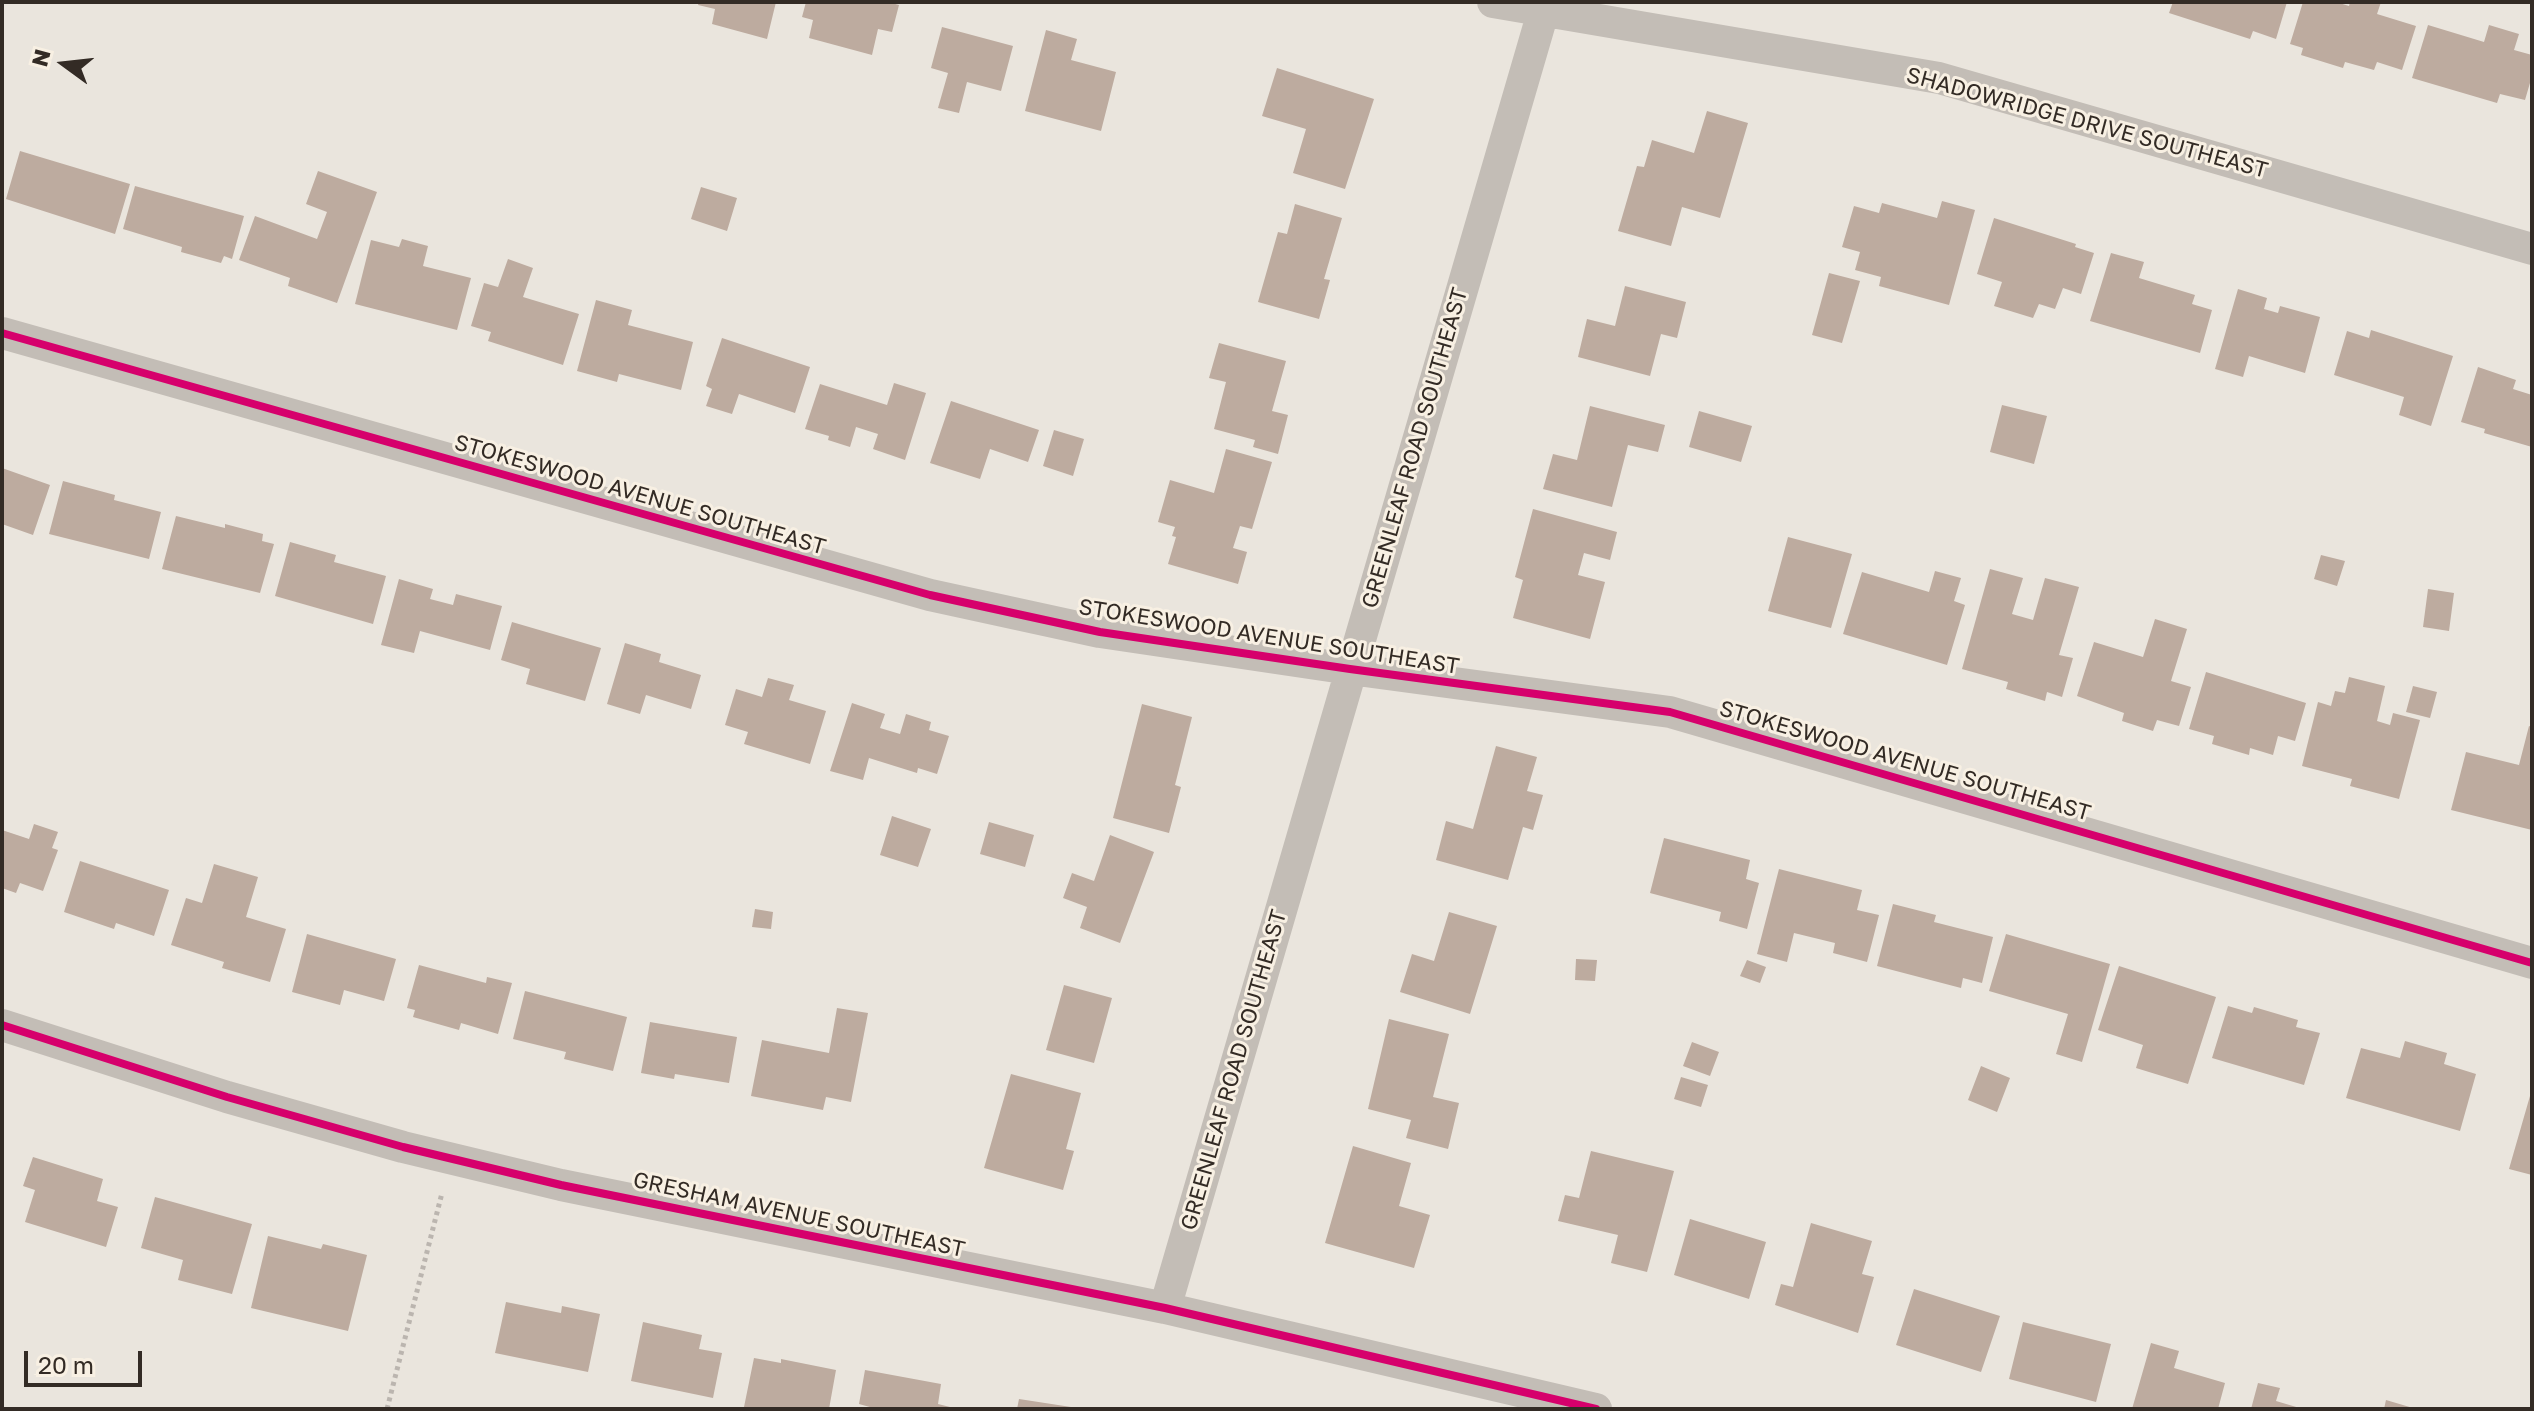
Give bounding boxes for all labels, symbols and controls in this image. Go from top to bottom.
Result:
north arrow [24,24,104,104]
text: N [25,46,56,69]
street label: SHADOWRIDGE DRIVE SOUTHEAST [1903,62,2271,184]
street label: GREENLEAF ROAD SOUTHEAST [1357,285,1473,611]
street label: STOKESWOOD AVENUE SOUTHEAST [451,429,829,561]
street label: STOKESWOOD AVENUE SOUTHEAST [1077,594,1461,680]
street label: STOKESWOOD AVENUE SOUTHEAST [1716,695,2094,827]
street label: GREENLEAF ROAD SOUTHEAST [1176,907,1292,1233]
street label: GRESHAM AVENUE SOUTHEAST [631,1167,967,1263]
scale bar [28,1335,146,1385]
text: 20 m [38,1350,94,1379]

